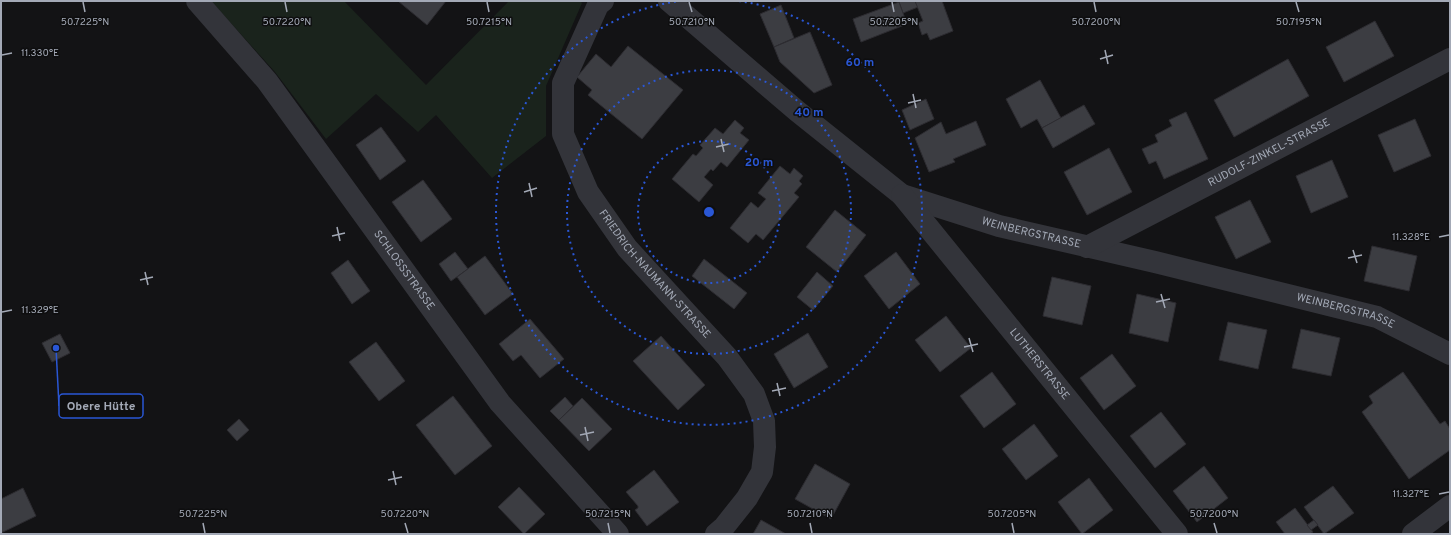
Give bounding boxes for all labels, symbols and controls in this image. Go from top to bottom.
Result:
text: 50.7225°N [61,16,109,29]
text: 50.7220°N [263,16,311,29]
text: 50.7215°N [466,16,512,29]
text: 50.7210°N [669,16,715,29]
text: 50.7205°N [870,16,918,29]
text: 50.7200°N [1072,16,1120,29]
text: 50.7195°N [1276,16,1322,29]
text: 11.330°E [21,47,59,60]
text: 60 m [846,55,874,71]
text: 40 m [794,105,824,121]
street label: RUDOLF-ZINKEL-STRASSE [1206,115,1332,190]
text: 20 m [745,155,773,171]
centre of rings [702,205,716,219]
street label: FRIEDRICH-NAUMANN-STRASSE [595,207,714,342]
street label: WEINBERGSTRASSE [980,214,1082,252]
street label: SCHLOSSSTRASSE [370,228,438,313]
text: 11.328°E [1392,231,1430,244]
street label: WEINBERGSTRASSE [1295,290,1397,332]
text: 11.329°E [21,304,59,317]
street label: LUTHERSTRASSE [1006,326,1073,403]
callout: Obere Hütte [59,394,143,418]
text: Obere Hütte [67,399,136,415]
text: 11.327°E [1393,488,1429,501]
text: 50.7225°N [179,508,227,521]
text: 50.7220°N [381,508,429,521]
text: 50.7215°N [585,508,631,521]
text: 50.7210°N [787,508,833,521]
text: 50.7205°N [988,508,1036,521]
text: 50.7200°N [1190,508,1238,521]

